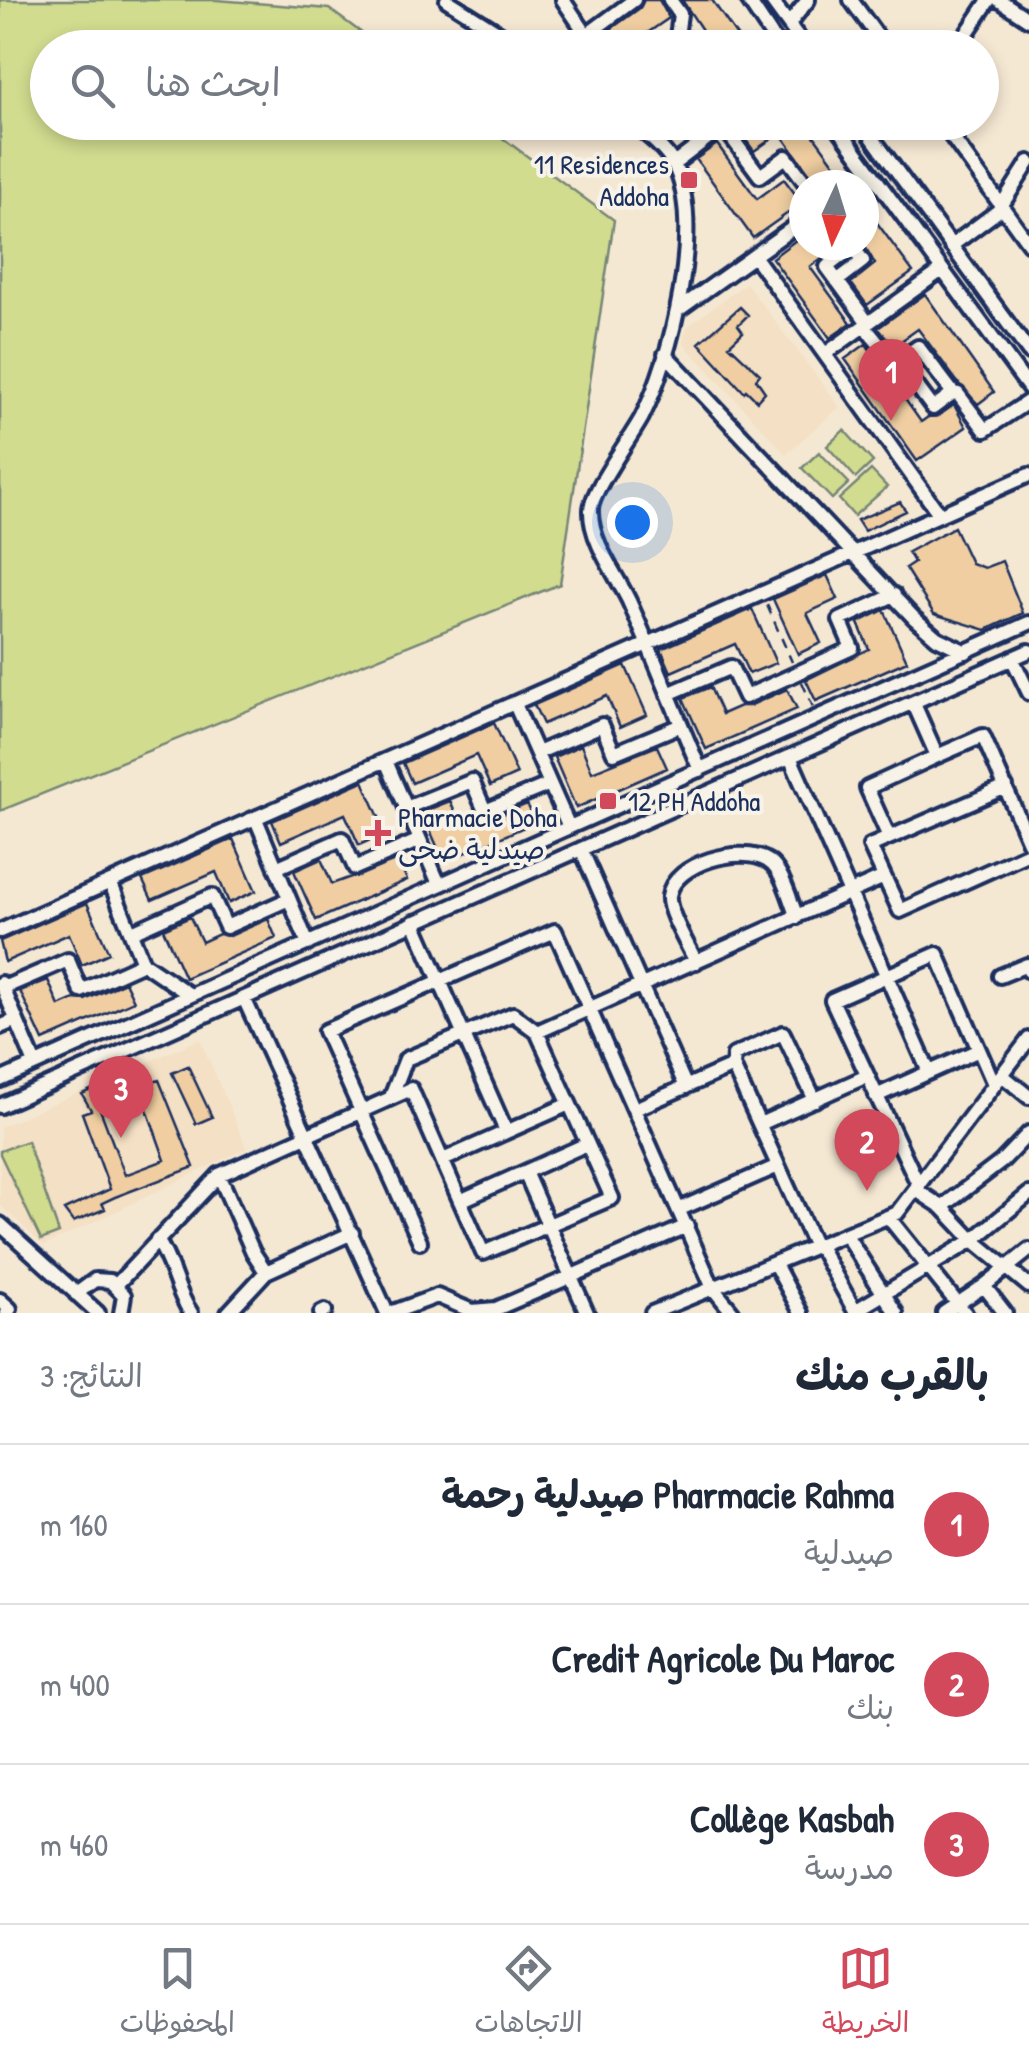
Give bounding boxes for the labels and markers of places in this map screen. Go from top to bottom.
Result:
place label: 11 Residences Addoha [534,145,669,215]
marker: 11 Residences Addoha [678,169,700,191]
pin: 1 [858,338,924,421]
place label: 12 PH Addoha [628,782,760,820]
marker: 12 PH Addoha [597,790,619,812]
place label: Pharmacie Doha صيدلية ضحى [398,798,557,868]
marker: Pharmacie Doha صيدلية ضحى [367,822,389,844]
pin: 3 [88,1056,154,1138]
pin: 2 [834,1108,900,1191]

